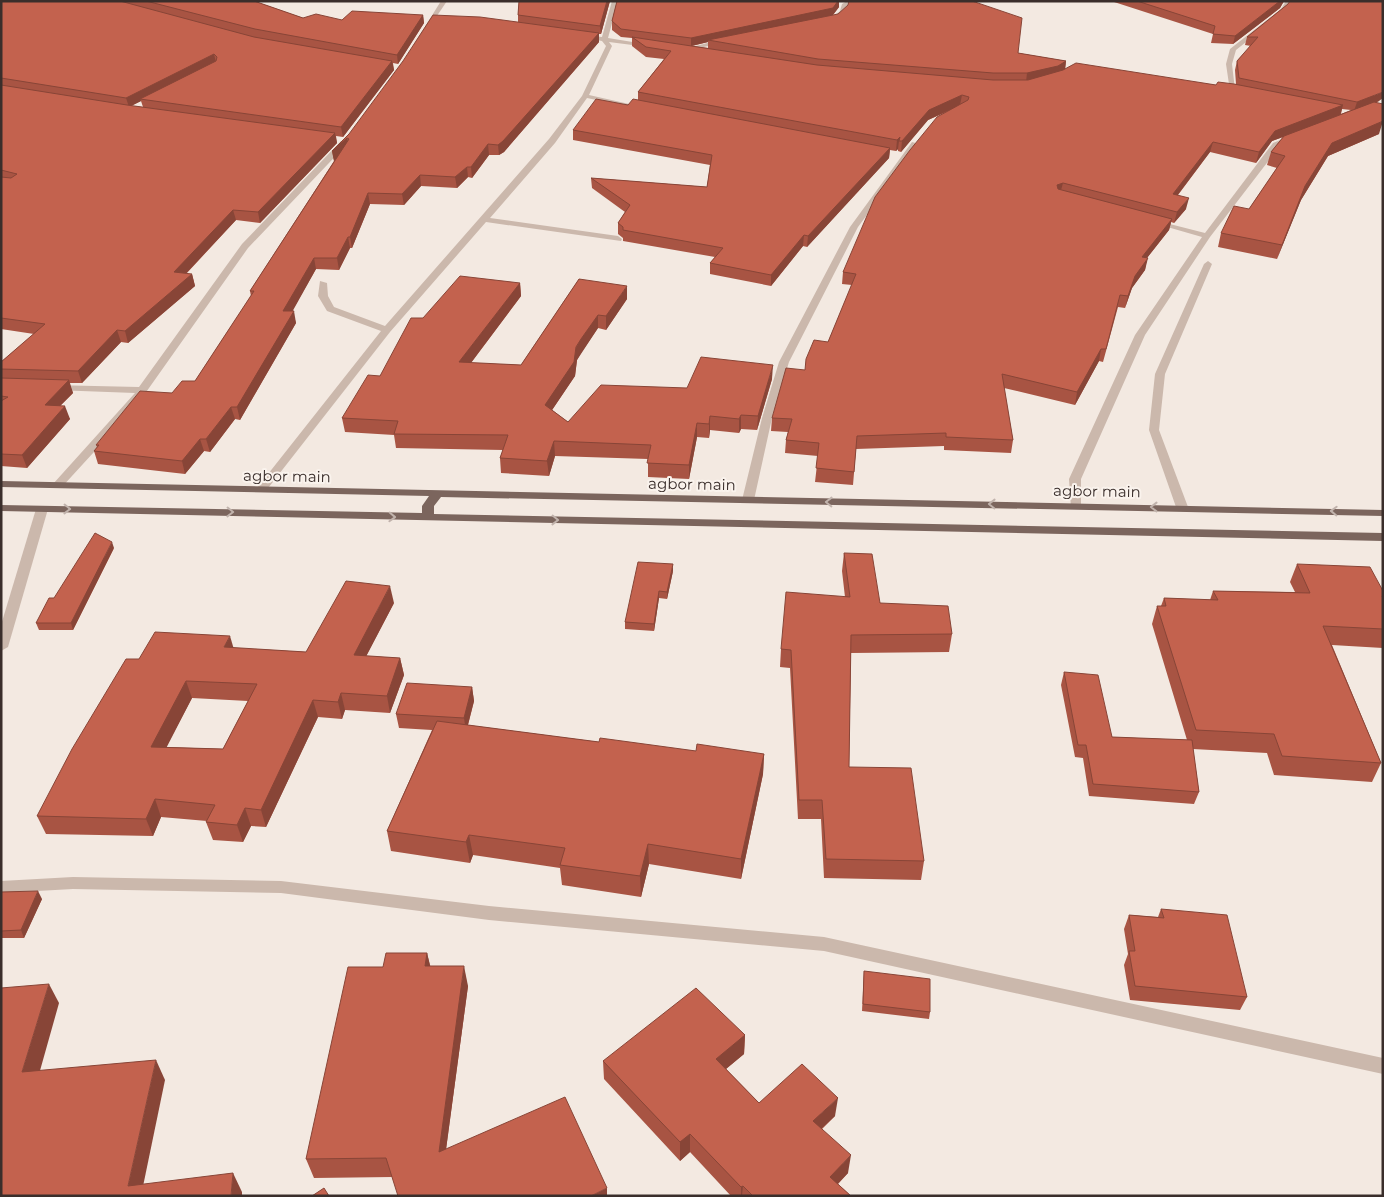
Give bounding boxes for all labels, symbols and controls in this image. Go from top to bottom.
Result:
street label: agbor main [243,466,331,486]
street label: agbor main [648,474,736,494]
street label: agbor main [1053,481,1141,501]
one-way arrow [825,496,833,507]
one-way arrow [987,499,995,510]
one-way arrow [1150,502,1158,512]
one-way arrow [64,504,72,514]
one-way arrow [1330,506,1338,517]
one-way arrow [226,507,234,517]
one-way arrow [389,511,397,522]
one-way arrow [552,515,559,525]

